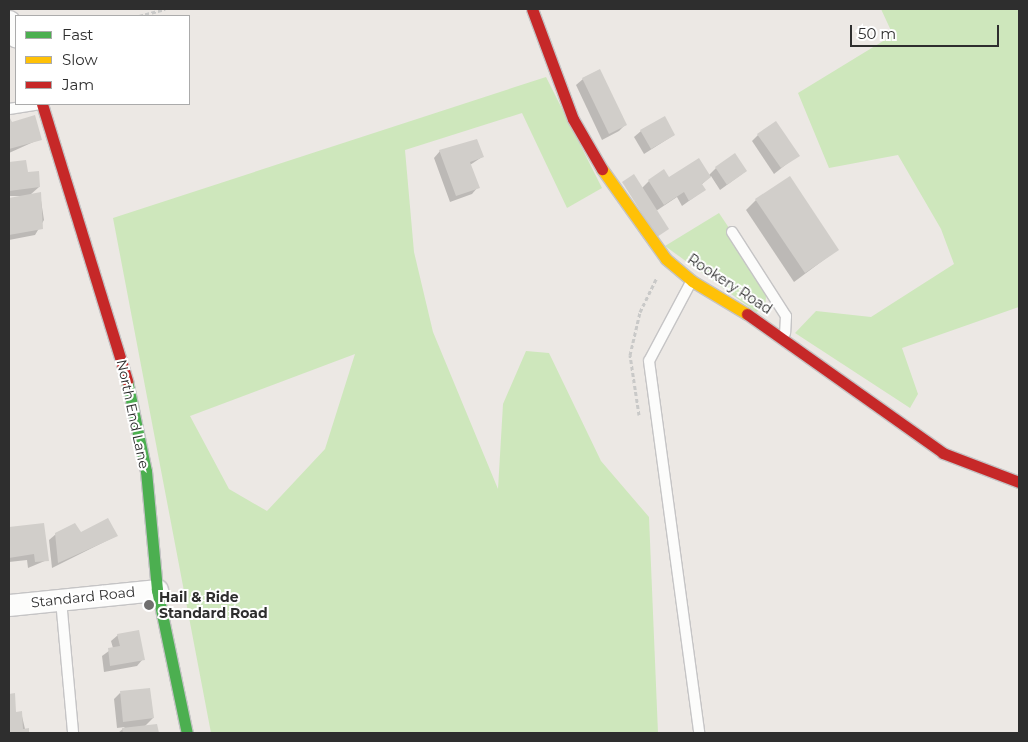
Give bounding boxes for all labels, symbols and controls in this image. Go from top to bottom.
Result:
legend [15,15,190,105]
scale bar [853,15,1002,47]
text: 50 m [858,24,896,43]
text: Fast [62,25,93,44]
text: Slow [62,50,98,69]
text: Jam [62,75,94,94]
street label: Rookery Road [685,250,775,318]
street label: North End Lane [113,358,153,470]
street label: Standard Road [30,583,136,611]
place label: Hail & Ride Standard Road [159,589,268,622]
marker: Hail & Ride Standard Road [143,599,155,611]

